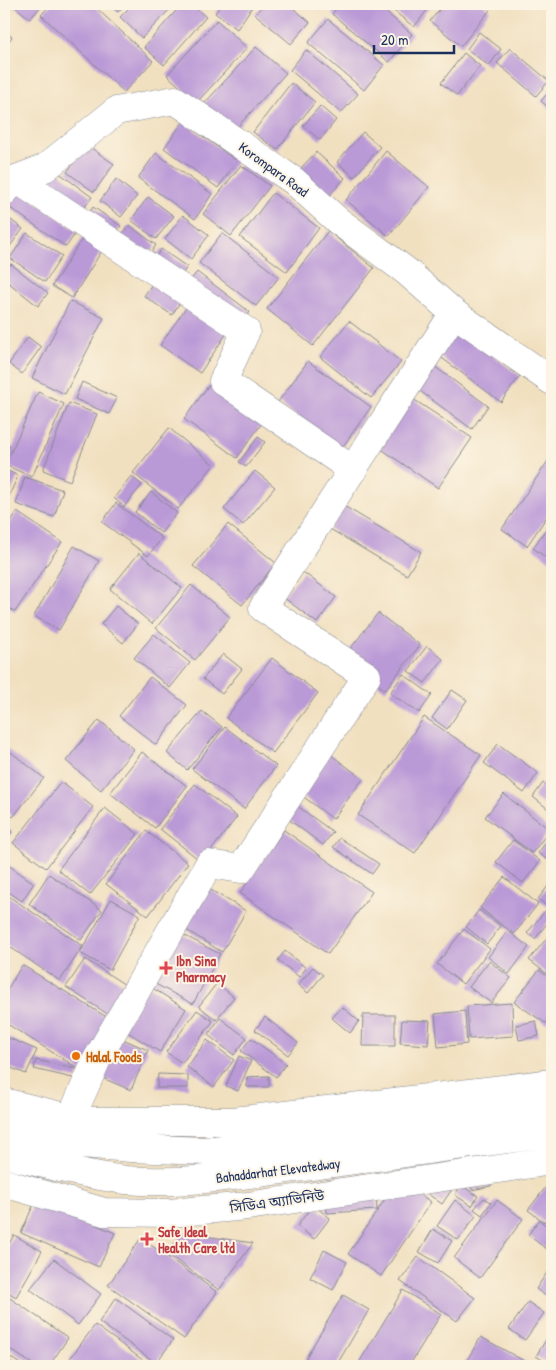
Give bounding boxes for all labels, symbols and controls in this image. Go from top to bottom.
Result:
scale bar [374,22,454,54]
text: 20 m [381,29,408,50]
street label: Korompara Road [235,137,313,202]
place label: Ibn Sina Pharmacy [176,951,226,988]
marker: Ibn Sina Pharmacy [160,962,172,974]
place label: Halal Foods [86,1047,142,1066]
marker: Halal Foods [70,1050,82,1062]
street label: Bahaddarhat Elevatedway [215,1153,342,1188]
street label: সিডিএ অ্যাভিনিউ [228,1185,327,1217]
place label: Safe Ideal Health Care ltd [158,1222,235,1257]
marker: Safe Ideal Health Care ltd [140,1232,154,1246]

